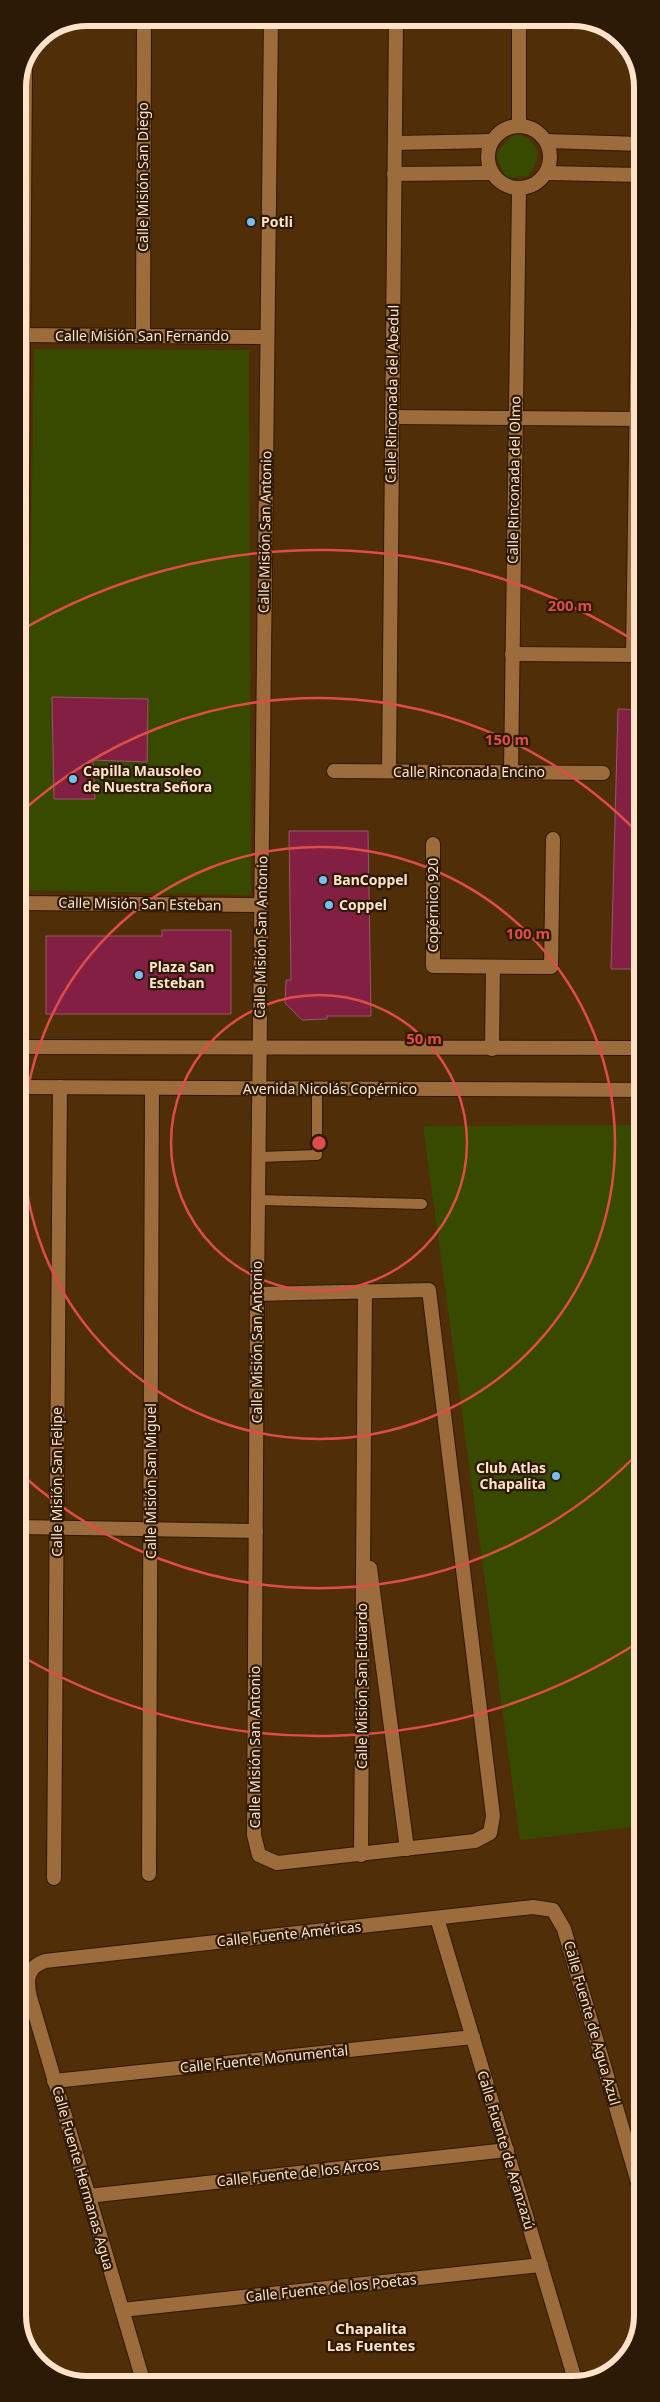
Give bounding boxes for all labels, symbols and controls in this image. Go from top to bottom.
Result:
street label: Calle Misión San Diego [133,102,152,252]
place label: Potli [261,212,293,231]
marker: Potli [245,216,257,228]
street label: Calle Rinconada del Abedul [380,305,403,483]
street label: Calle Misión San Fernando [55,326,229,345]
street label: Calle Rinconada del Olmo [503,396,524,564]
street label: Calle Misión San Antonio [254,451,275,613]
text: 200 m [548,595,592,615]
text: 150 m [485,729,529,749]
place label: Capilla Mausoleo de Nuestra Señora [83,761,212,796]
street label: Calle Rinconada Encino [393,762,545,781]
marker: Capilla Mausoleo de Nuestra Señora [67,773,79,785]
street label: Calle Misión San Antonio [250,856,271,1018]
street label: Copérnico 920 [423,858,442,952]
place label: BanCoppel [333,870,408,889]
marker: BanCoppel [317,874,329,886]
street label: Calle Misión San Esteban [58,893,222,914]
place label: Coppel [339,895,387,914]
marker: Coppel [323,899,335,911]
text: 100 m [506,923,550,943]
place label: Plaza San Esteban [149,957,214,992]
marker: Plaza San Esteban [133,969,145,981]
text: 50 m [406,1028,442,1048]
street label: Avenida Nicolás Copérnico [243,1079,417,1098]
centre of rings [310,1134,328,1152]
street label: Calle Misión San Antonio [247,1261,266,1423]
street label: Calle Misión San Miguel [141,1403,160,1559]
street label: Calle Misión San Felipe [47,1407,66,1557]
place label: Club Atlas Chapalita [476,1458,546,1493]
marker: Club Atlas Chapalita [550,1470,562,1482]
street label: Calle Misión San Eduardo [352,1603,371,1769]
street label: Calle Misión San Antonio [245,1666,264,1828]
street label: Calle Fuente Américas [216,1916,362,1951]
street label: Calle Fuente de Agua Azul [560,1938,625,2107]
street label: Calle Fuente Monumental [179,2040,349,2077]
street label: Calle Fuente de Aranzazú [473,2068,540,2232]
street label: Calle Fuente Hermanas Agua [48,2084,119,2272]
street label: Calle Fuente de los Arcos [216,2154,381,2190]
street label: Calle Fuente de los Poetas [245,2269,418,2306]
district label: Chapalita Las Fuentes [327,2318,415,2355]

